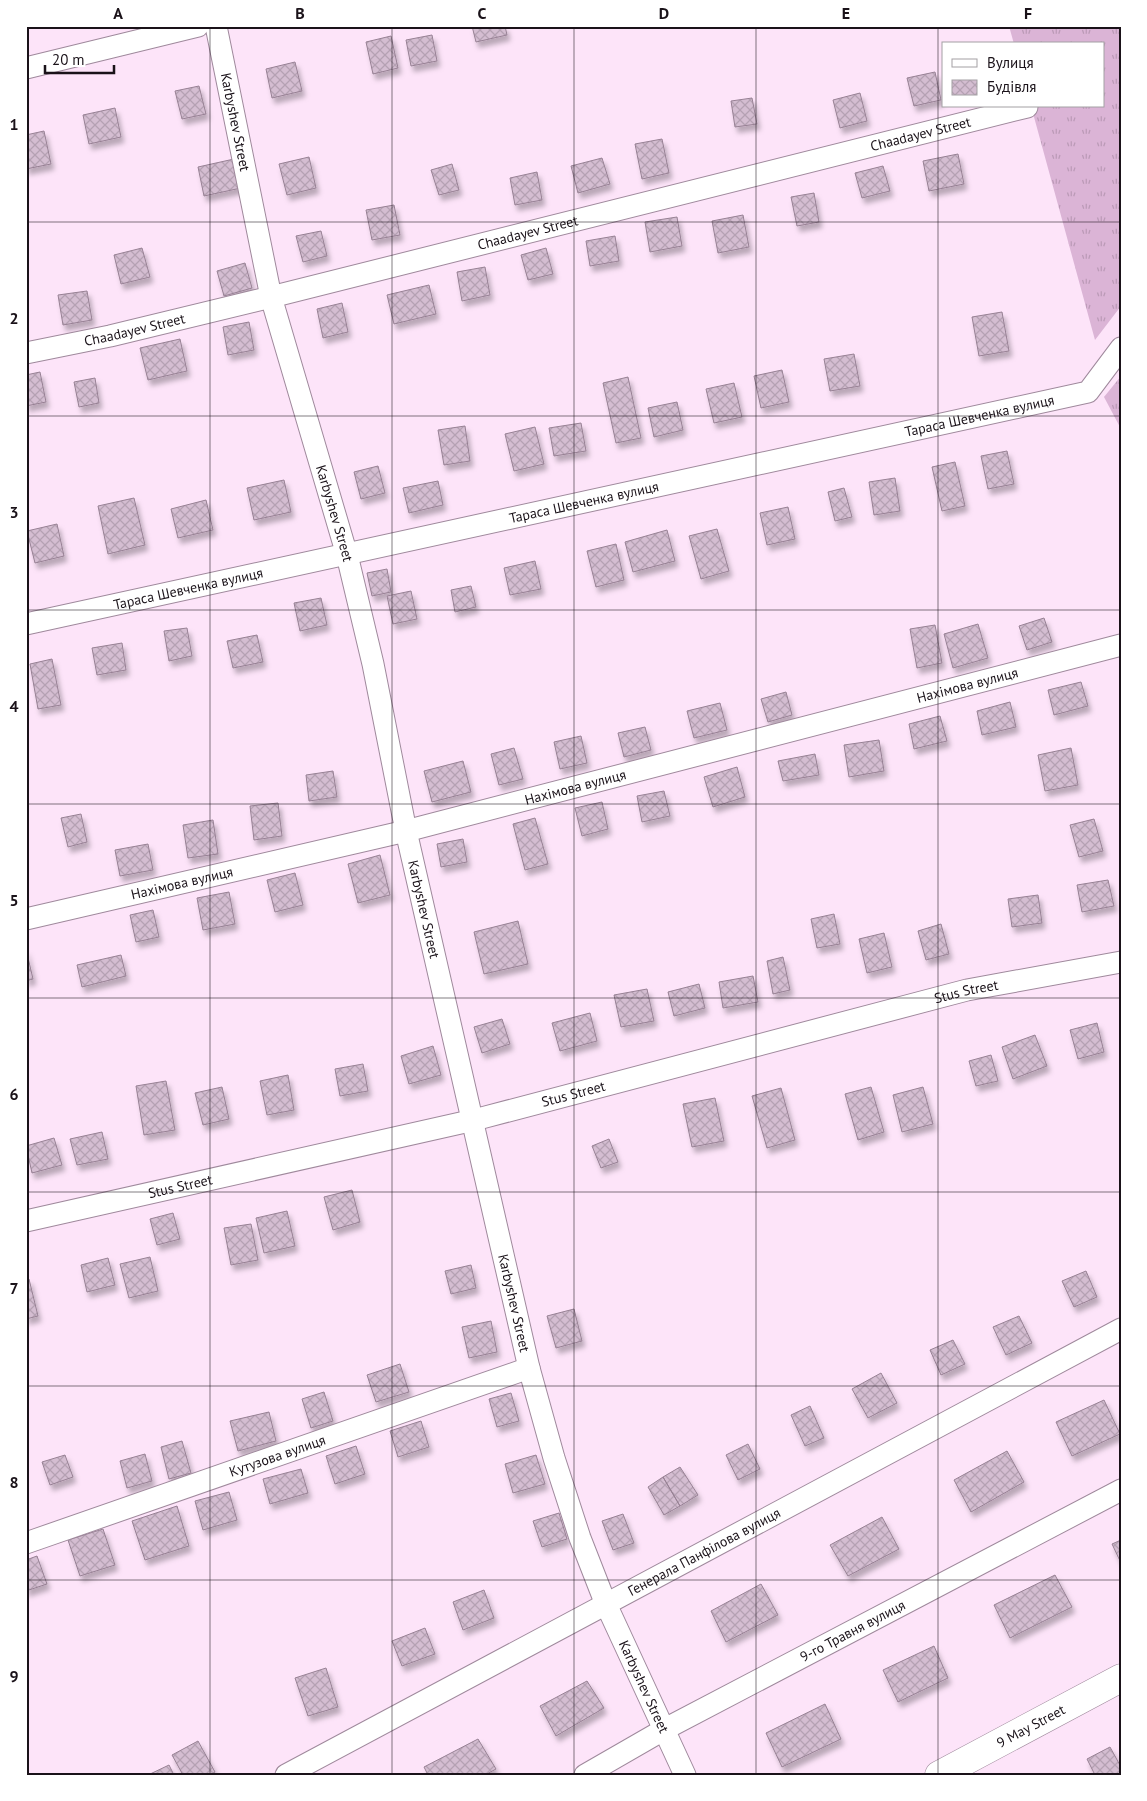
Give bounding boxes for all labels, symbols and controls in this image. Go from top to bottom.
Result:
text: A [113,3,123,23]
text: B [295,3,305,23]
text: C [478,3,487,23]
text: D [659,3,669,23]
text: E [842,3,850,23]
text: F [1024,3,1032,23]
scale bar [45,42,114,74]
legend [942,42,1104,108]
text: 20 m [52,50,85,69]
text: Вулиця [987,53,1034,72]
street label: Karbyshev Street [217,71,254,173]
text: Будівля [987,77,1036,96]
street label: Chaadayev Street [868,112,973,155]
text: 1 [9,114,19,134]
street label: Chaadayev Street [475,211,580,254]
text: 2 [9,308,19,328]
street label: Chaadayev Street [83,309,187,350]
street label: Тараса Шевченка вулиця [903,391,1056,441]
street label: Karbyshev Street [312,463,357,564]
street label: Тараса Шевченка вулиця [507,477,660,527]
text: 3 [9,502,19,522]
street label: Тараса Шевченка вулиця [112,564,265,614]
street label: Нахімова вулиця [915,663,1020,707]
text: 4 [9,696,19,716]
street label: Нахімова вулиця [523,765,628,809]
street label: Karbyshev Street [404,858,444,960]
street label: Нахімова вулиця [129,862,235,903]
text: 5 [9,890,19,910]
street label: Stus Street [932,975,1000,1007]
street label: Stus Street [540,1077,607,1111]
text: 6 [9,1084,19,1104]
street label: Stus Street [146,1170,214,1202]
street label: Karbyshev Street [494,1252,534,1354]
text: 7 [9,1278,19,1298]
street label: Кутузова вулиця [227,1431,328,1481]
text: 8 [9,1472,19,1492]
street label: Генерала Панфілова вулиця [625,1504,784,1600]
street label: 9-го Травня вулиця [797,1596,908,1666]
street label: Karbyshev Street [615,1637,673,1736]
text: 9 [9,1666,19,1686]
street label: 9 May Street [993,1700,1068,1752]

